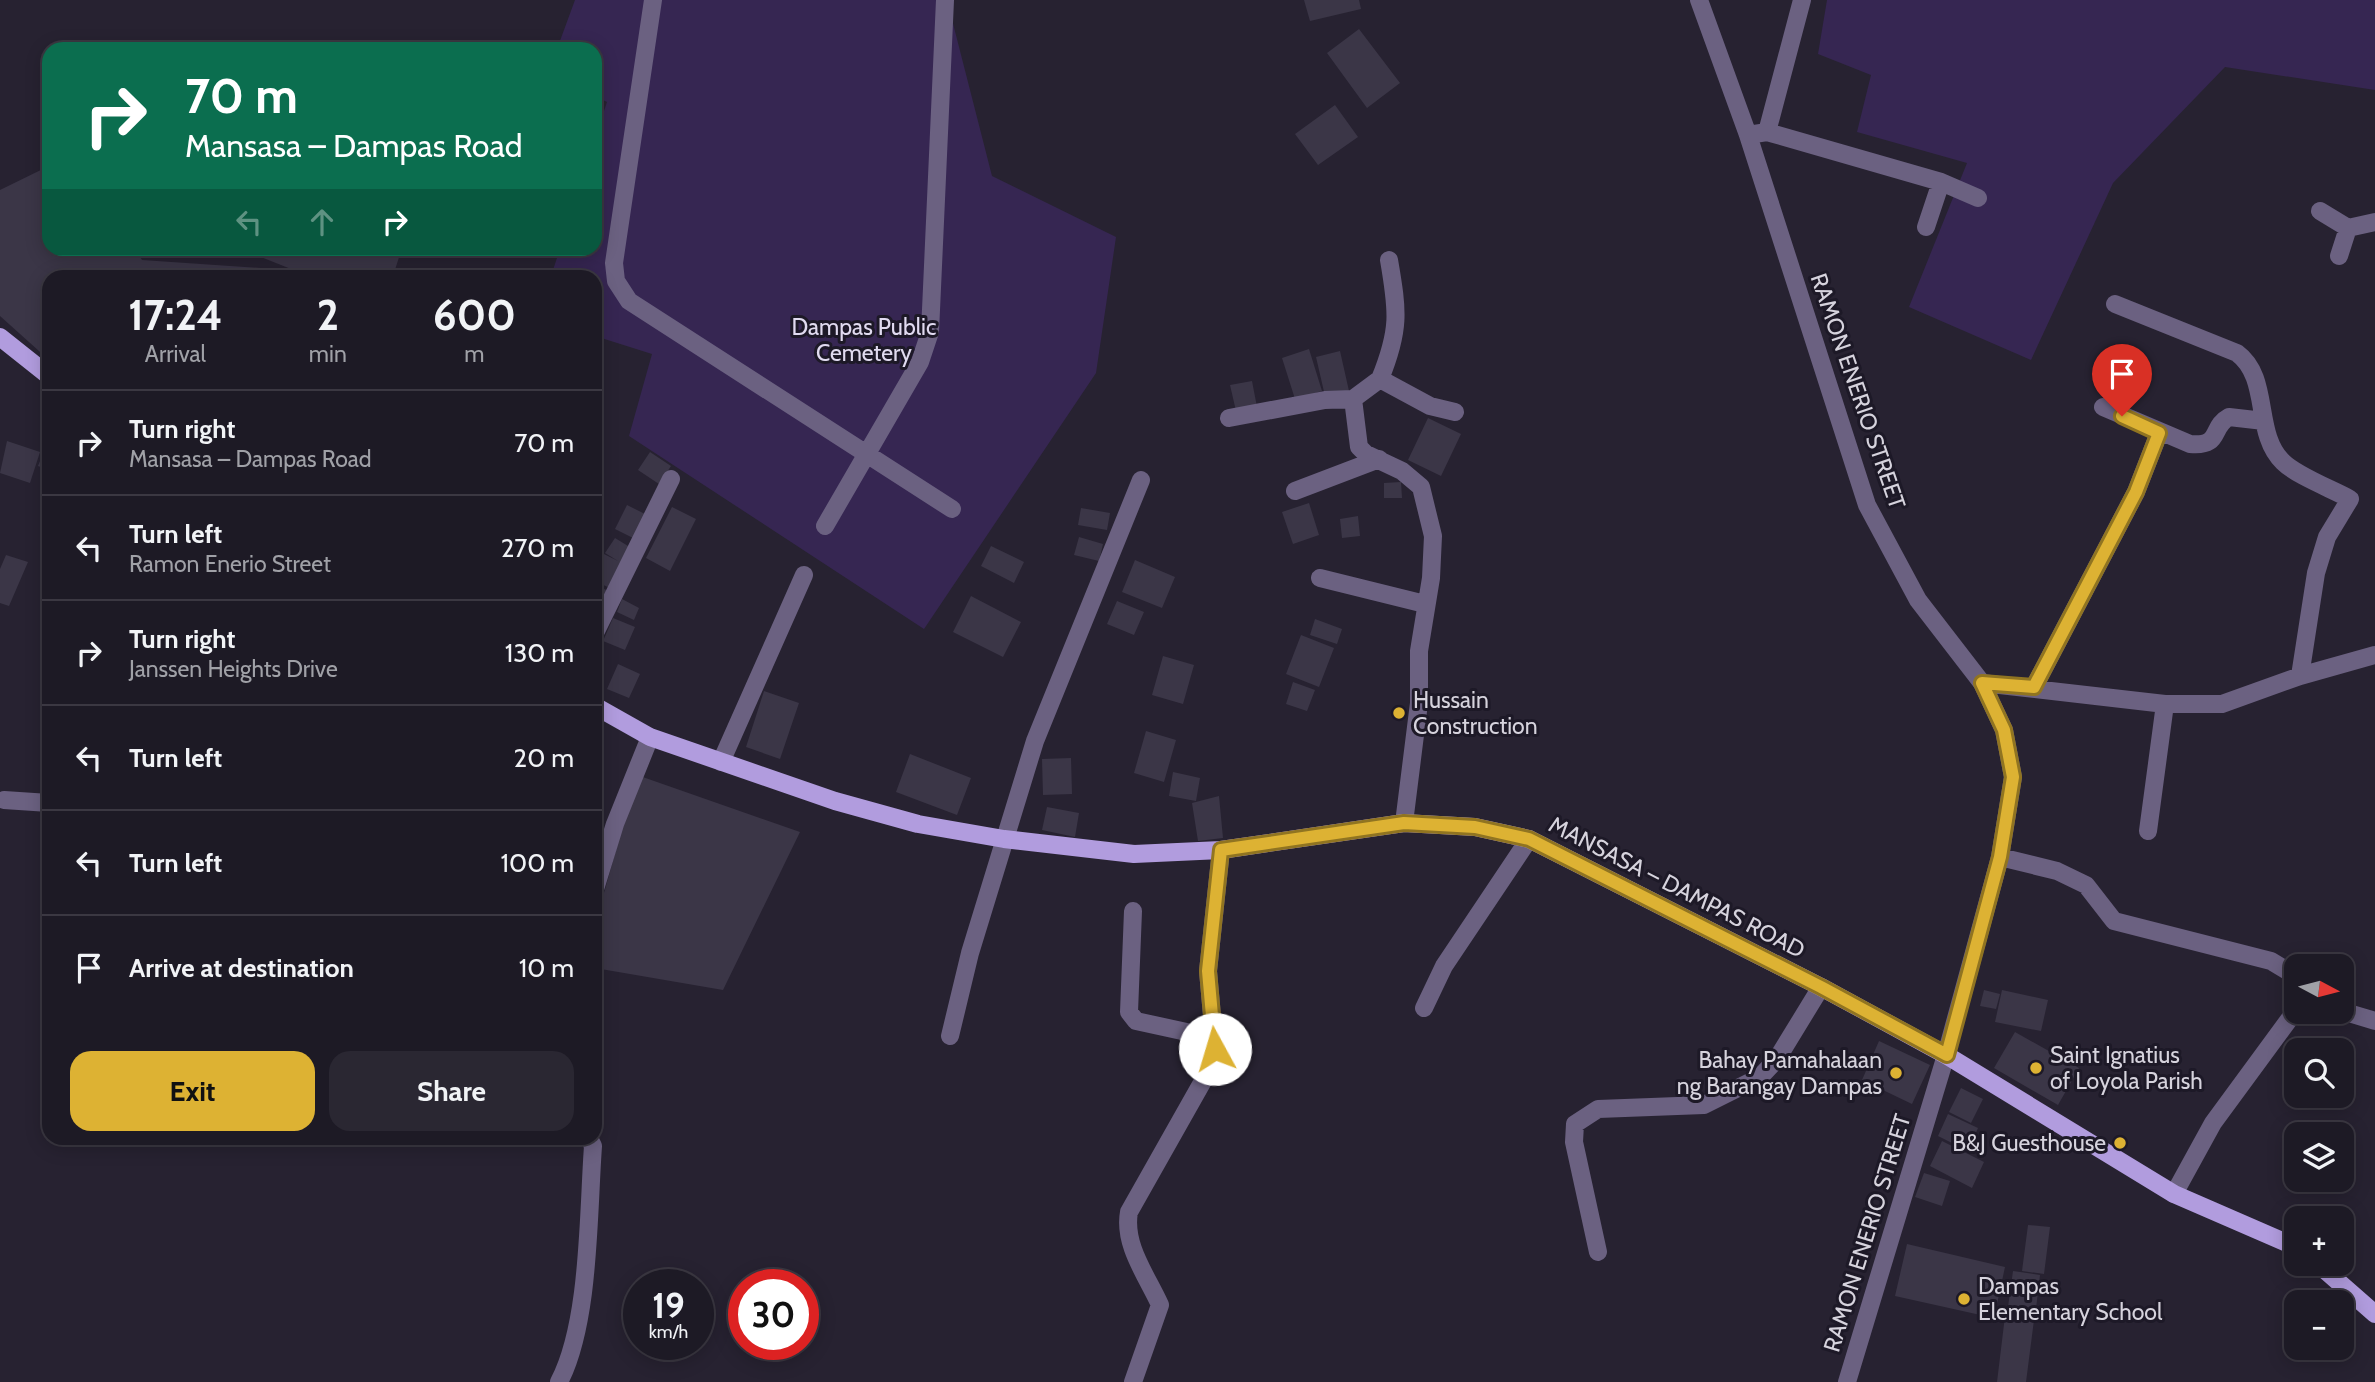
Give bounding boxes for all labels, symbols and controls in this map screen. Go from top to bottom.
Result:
text: 70 m [185,66,298,125]
icon: right [70,70,161,161]
text: Mansasa – Dampas Road [185,126,523,165]
icon: left [230,203,268,241]
icon: ahead [303,203,341,241]
icon: right [376,203,414,241]
street label: RAMON ENERIO STREET [1805,270,1911,512]
text: 17:24 [128,289,223,341]
text: 2 [317,289,339,341]
text: 600 [433,289,516,341]
park label: Dampas Public Cemetery [792,313,936,367]
text: Arrival [145,340,206,368]
text: min [309,340,347,368]
text: m [464,340,484,368]
pin [2092,344,2152,416]
icon: arrive [2103,355,2141,393]
text: Turn right [129,413,235,445]
icon: right [70,424,108,462]
text: 70 m [514,427,574,459]
text: Mansasa – Dampas Road [129,445,372,473]
text: Turn left [129,518,222,550]
icon: left [70,529,108,567]
text: 270 m [501,532,574,564]
text: Ramon Enerio Street [129,550,331,578]
text: Turn right [129,623,235,655]
icon: right [70,634,108,672]
text: 130 m [505,637,574,669]
text: Janssen Heights Drive [129,655,338,683]
place label: Hussain Construction [1413,686,1538,740]
marker: Hussain Construction [1391,705,1407,721]
icon: left [70,739,108,777]
text: Turn left [129,742,222,774]
text: 20 m [514,742,574,774]
street label: MANSASA – DAMPAS ROAD [1544,810,1810,964]
icon: left [70,844,108,882]
text: Turn left [129,847,222,879]
text: 100 m [501,847,574,879]
icon: arrive [70,949,108,987]
text: Arrive at destination [129,952,354,984]
text: 10 m [519,952,574,984]
north arrow [2284,954,2354,1024]
map controls [2284,954,2354,1360]
position arrow [1178,1012,1252,1086]
button: search [2284,1038,2354,1108]
place label: Saint Ignatius of Loyola Parish [2050,1041,2203,1095]
place label: Bahay Pamahalaan ng Barangay Dampas [1677,1046,1882,1100]
button: Exit [70,1051,315,1131]
button: Share [329,1051,574,1131]
marker: Saint Ignatius of Loyola Parish [2028,1060,2044,1076]
marker: Bahay Pamahalaan ng Barangay Dampas [1888,1065,1904,1081]
street label: RAMON ENERIO STREET [1817,1111,1917,1355]
button: layers [2284,1122,2354,1192]
place label: B&J Guesthouse [1952,1129,2106,1157]
marker: B&J Guesthouse [2112,1135,2128,1151]
button: + [2284,1206,2354,1276]
speed limit sign: 30 [728,1269,819,1360]
place label: Dampas Elementary School [1978,1272,2163,1326]
text: 19 [652,1284,685,1327]
button: − [2284,1290,2354,1360]
marker: Dampas Elementary School [1956,1291,1972,1307]
text: km/h [649,1321,688,1343]

